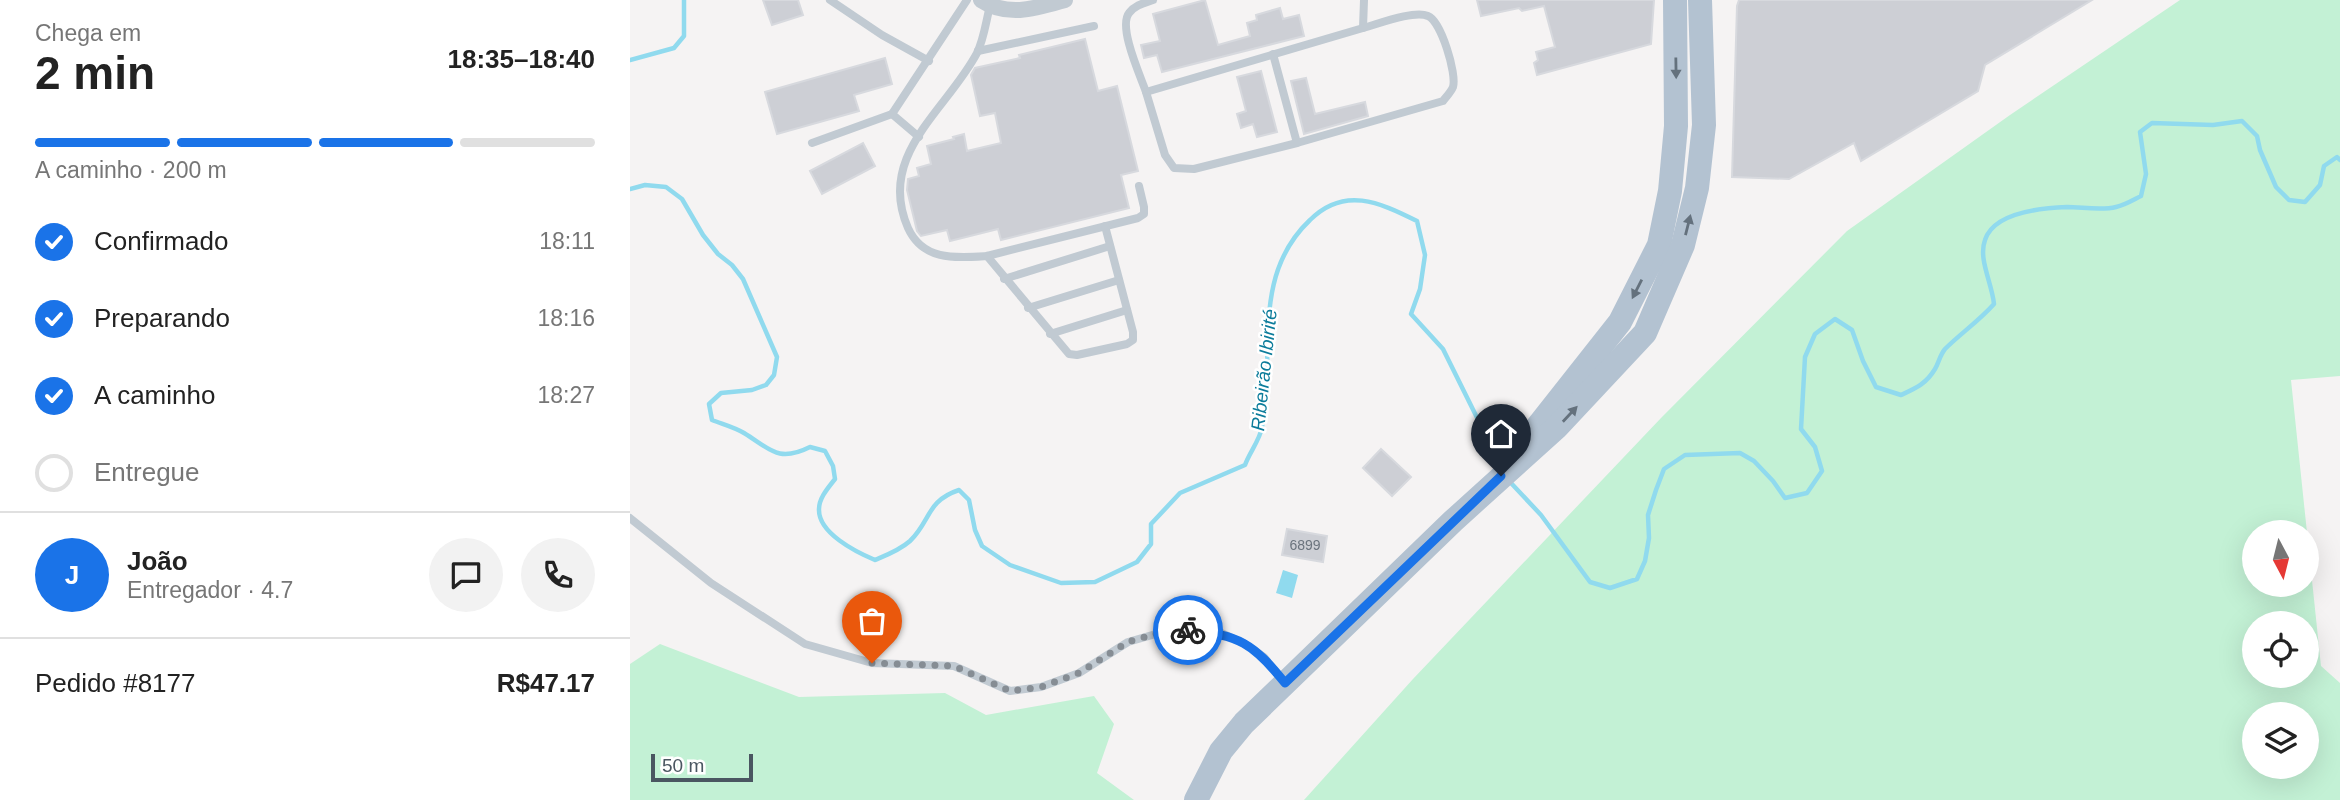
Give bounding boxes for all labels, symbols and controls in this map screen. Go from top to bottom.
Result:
text: Chega em [35,20,141,46]
text: 18:35–18:40 [448,44,595,74]
text: 2 min [35,47,155,99]
one-way arrow [1670,57,1681,79]
text: A caminho · 200 m [35,157,227,183]
one-way arrow [1683,214,1694,236]
icon: check [35,223,73,261]
text: Confirmado [94,226,228,256]
text: 18:11 [539,228,595,254]
one-way arrow [1631,279,1642,299]
icon: check [35,300,73,338]
text: Preparando [94,303,230,333]
text: 18:16 [537,305,595,331]
water label: Ribeirão Ibirité [1247,308,1281,432]
icon: check [35,377,73,415]
text: A caminho [94,380,215,410]
text: 18:27 [537,382,595,408]
pin [1471,404,1531,476]
one-way arrow [1561,406,1577,423]
icon: home [1482,415,1520,453]
text: Entregue [94,457,200,487]
north arrow [2242,520,2319,597]
map controls [2242,520,2319,779]
house number: 6899 [1289,537,1321,553]
button: chat [429,538,503,612]
button: phone [521,538,595,612]
text: João [127,546,188,576]
text: J [65,560,79,590]
text: Entregador · 4.7 [127,577,293,603]
pin [842,591,902,663]
courier [1153,595,1223,665]
icon: bag [853,602,891,640]
icon: bike [1169,611,1207,649]
button: locate [2242,611,2319,688]
text: Pedido #8177 [35,668,195,698]
text: R$47.17 [497,668,595,698]
button: layers [2242,702,2319,779]
scale bar [651,751,752,783]
text: 50 m [662,755,704,776]

